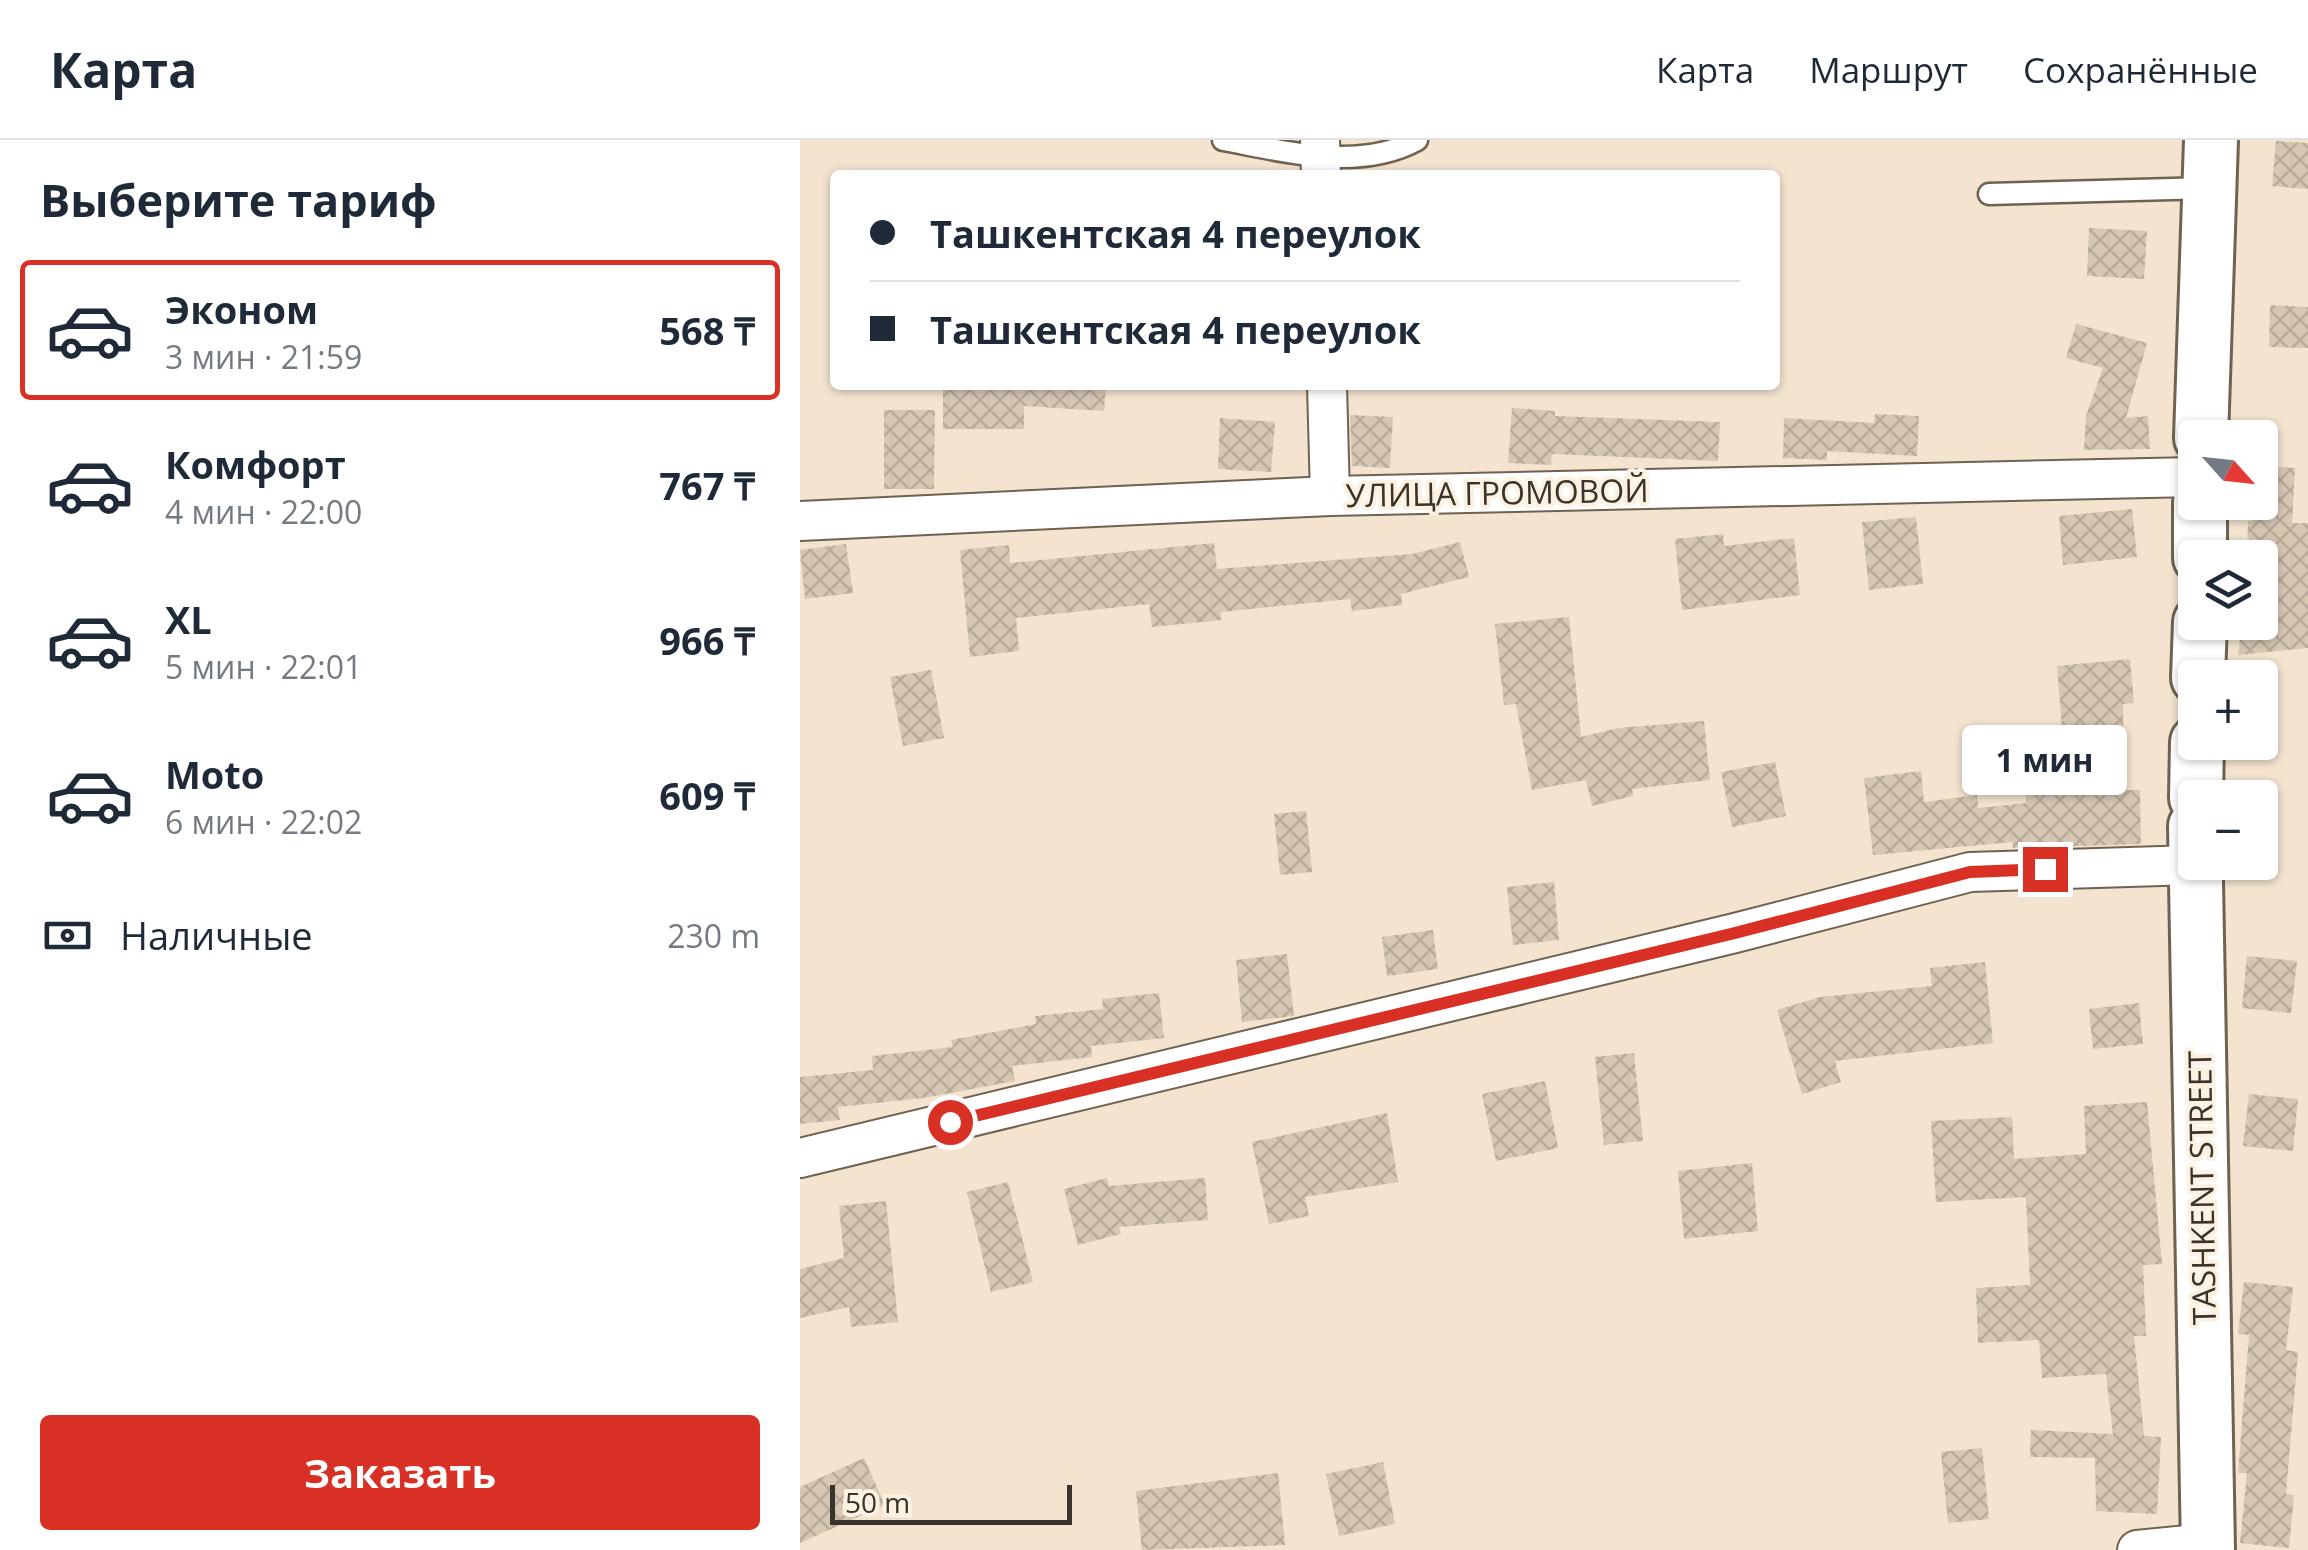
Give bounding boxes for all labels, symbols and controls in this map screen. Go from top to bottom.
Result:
text: Карта [50,37,197,102]
text: Карта [1656,46,1754,93]
text: Маршрут [1809,46,1968,93]
text: Сохранённые [2023,46,2258,93]
text: Выберите тариф [40,169,437,230]
text: Ташкентская 4 переулок [930,207,1421,259]
text: Эконом [165,283,318,335]
icon: car [45,285,135,375]
text: Ташкентская 4 переулок [930,303,1421,355]
text: 568 ₸ [659,304,755,356]
text: 3 мин · 21:59 [165,335,362,378]
north arrow [2178,420,2278,520]
map controls [2178,420,2278,880]
text: Комфорт [165,438,346,490]
icon: car [45,440,135,530]
text: 767 ₸ [659,459,755,511]
street label: УЛИЦА ГРОМОВОЙ [1345,468,1649,516]
text: 4 мин · 22:00 [165,490,362,533]
button: layers [2178,540,2278,640]
text: XL [165,593,212,645]
icon: car [45,595,135,685]
text: 966 ₸ [659,614,755,666]
text: 5 мин · 22:01 [165,645,362,688]
button: + [2178,660,2278,760]
callout: 1 мин [1962,724,2128,794]
text: 1 мин [1996,738,2093,781]
text: Moto [165,748,264,800]
icon: car [45,750,135,840]
text: 609 ₸ [659,769,755,821]
button: − [2178,780,2278,880]
text: 6 мин · 22:02 [165,800,362,843]
route end [2023,847,2068,892]
icon: cash [40,908,95,963]
text: Наличные [120,909,313,961]
text: 230 m [667,914,760,957]
street label: TASHKENT STREET [2177,1050,2225,1326]
route start [928,1100,973,1145]
button: Заказать [40,1415,760,1530]
scale bar [830,1480,1072,1524]
text: 50 m [845,1483,910,1521]

